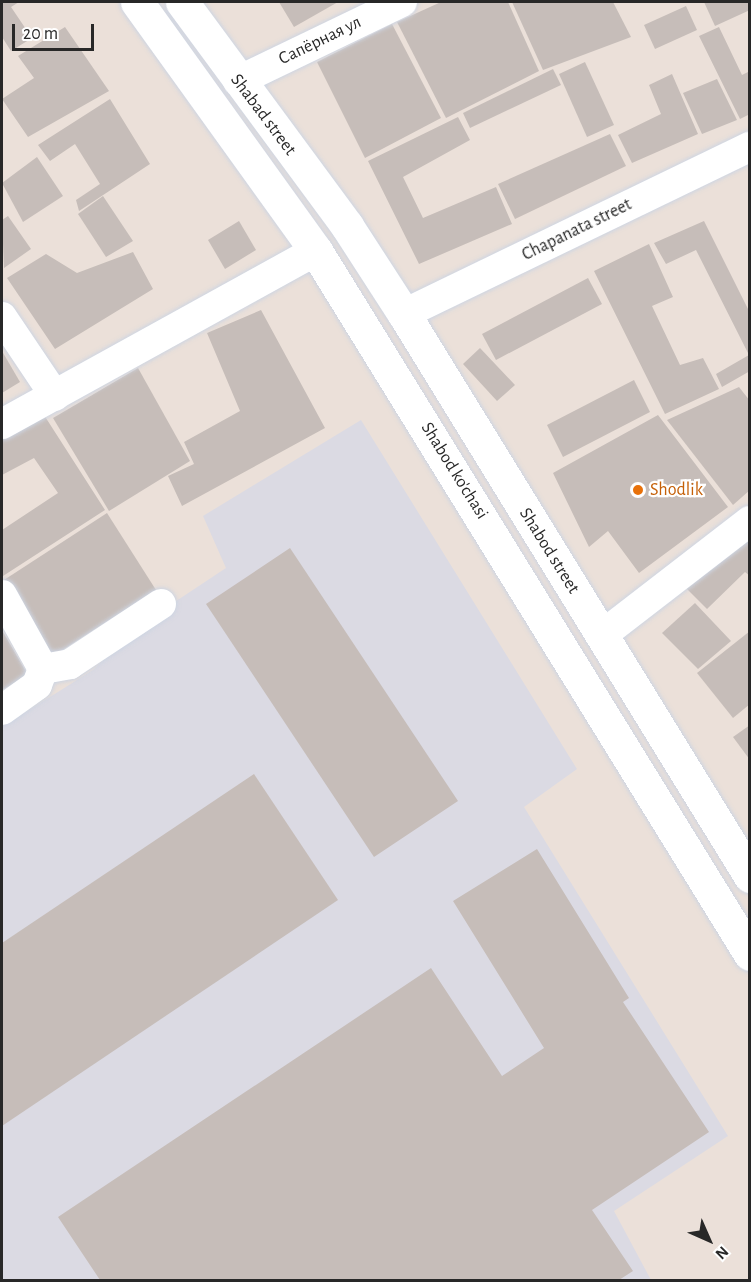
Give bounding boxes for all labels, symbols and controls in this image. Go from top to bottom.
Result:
scale bar [15,12,98,50]
street label: Сапёрная ул [275,12,365,70]
text: 20 m [23,25,58,43]
street label: Shabad street [225,70,301,160]
street label: Chapanata street [519,194,635,266]
street label: Shabod ko'chasi [416,419,492,523]
place label: Shodlik [650,479,703,501]
marker: Shodlik [631,483,645,497]
street label: Shabod street [514,504,584,598]
north arrow [679,1210,739,1270]
text: N [712,1243,731,1262]

